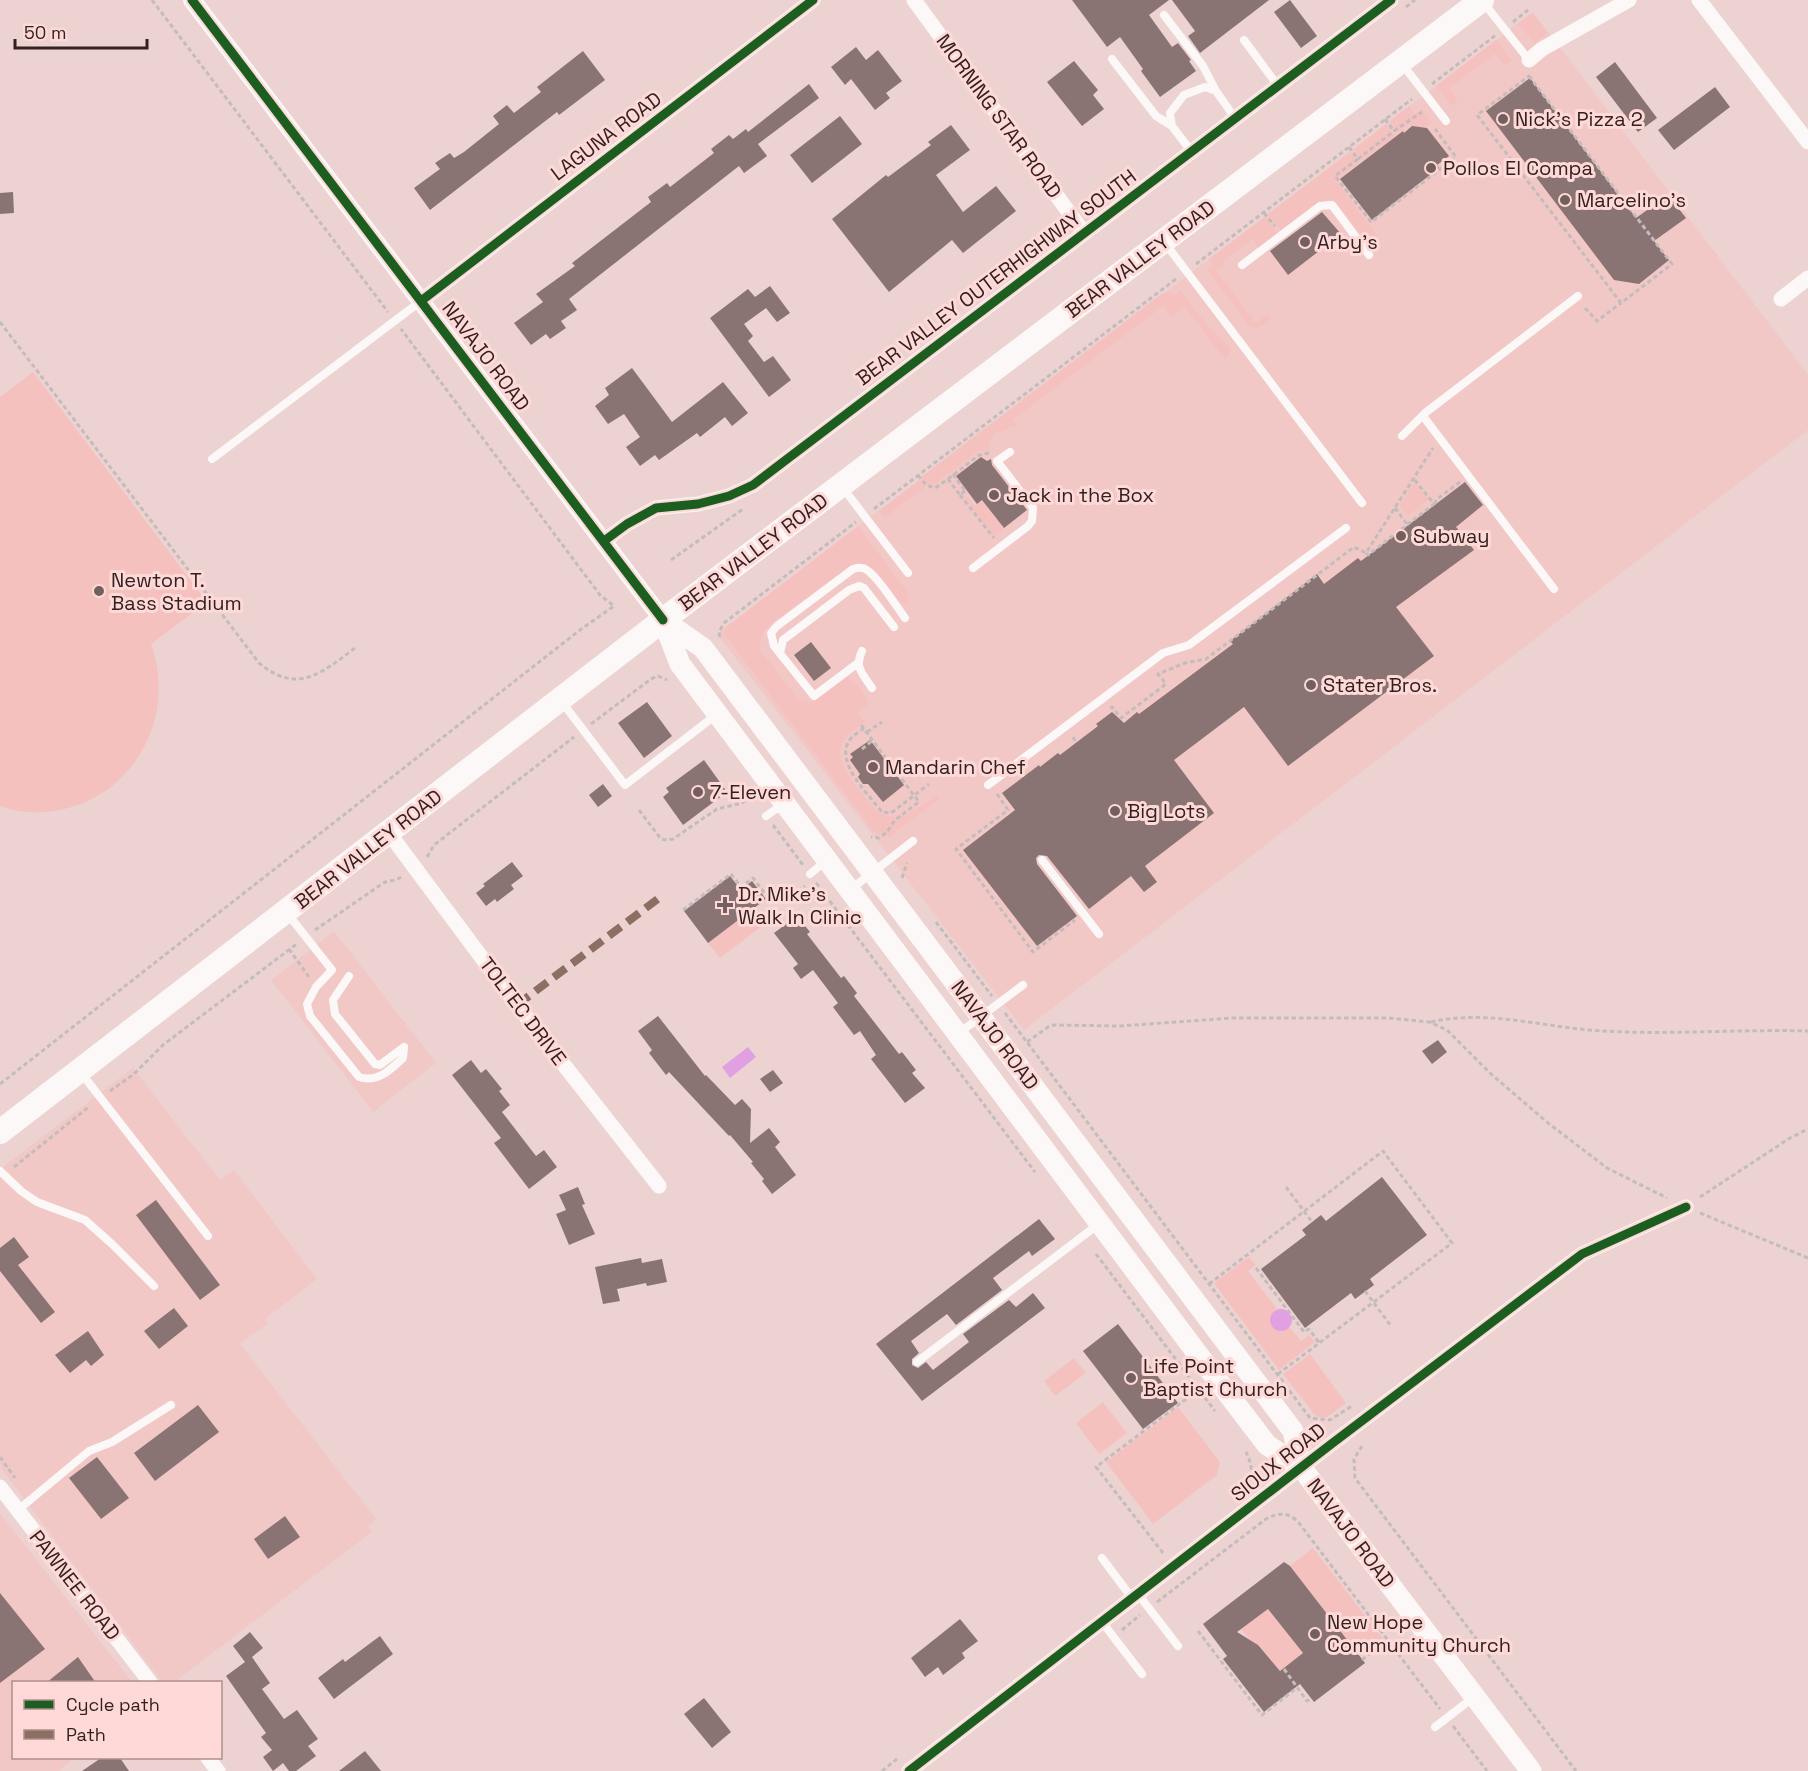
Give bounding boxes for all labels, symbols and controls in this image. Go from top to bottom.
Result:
scale bar [15,12,147,50]
text: 50 m [24,21,66,44]
street label: MORNING STAR ROAD [931,29,1067,203]
street label: LAGUNA ROAD [545,86,667,186]
place label: Nick's Pizza 2 [1515,106,1643,132]
marker: Nick's Pizza 2 [1496,112,1510,126]
place label: Pollos El Compa [1443,155,1593,181]
marker: Pollos El Compa [1424,161,1438,175]
street label: BEAR VALLEY OUTERHIGHWAY SOUTH [851,163,1141,391]
place label: Marcelino's [1577,187,1686,213]
marker: Marcelino's [1558,193,1572,207]
street label: BEAR VALLEY ROAD [1060,194,1220,324]
place label: Arby's [1317,229,1378,255]
marker: Arby's [1298,235,1312,249]
street label: NAVAJO ROAD [436,296,536,416]
place label: Jack in the Box [1006,482,1154,508]
street label: BEAR VALLEY ROAD [673,487,833,617]
marker: Jack in the Box [987,488,1001,502]
place label: Subway [1413,523,1490,549]
marker: Subway [1394,529,1408,543]
place label: Newton T. Bass Stadium [111,567,242,616]
marker: Newton T. Bass Stadium [92,584,106,598]
place label: Stater Bros. [1323,672,1437,698]
marker: Stater Bros. [1304,678,1318,692]
place label: Mandarin Chef [885,754,1026,780]
marker: Mandarin Chef [866,760,880,774]
place label: 7-Eleven [710,779,791,805]
street label: BEAR VALLEY ROAD [289,783,447,915]
marker: 7-Eleven [691,785,705,799]
place label: Big Lots [1127,798,1206,824]
marker: Big Lots [1108,804,1122,818]
place label: Dr. Mike's Walk In Clinic [738,881,862,930]
marker: Dr. Mike's Walk In Clinic [716,896,734,914]
street label: TOLTEC DRIVE [474,952,572,1070]
street label: NAVAJO ROAD [945,975,1045,1095]
place label: Life Point Baptist Church [1143,1353,1288,1402]
marker: Life Point Baptist Church [1124,1371,1138,1385]
street label: SIOUX ROAD [1225,1417,1331,1507]
street label: NAVAJO ROAD [1301,1473,1401,1593]
street label: PAWNEE ROAD [24,1525,126,1645]
place label: New Hope Community Church [1327,1609,1511,1658]
marker: New Hope Community Church [1308,1627,1322,1641]
legend [12,1681,222,1759]
text: Cycle path [66,1693,160,1716]
text: Path [66,1723,106,1746]

